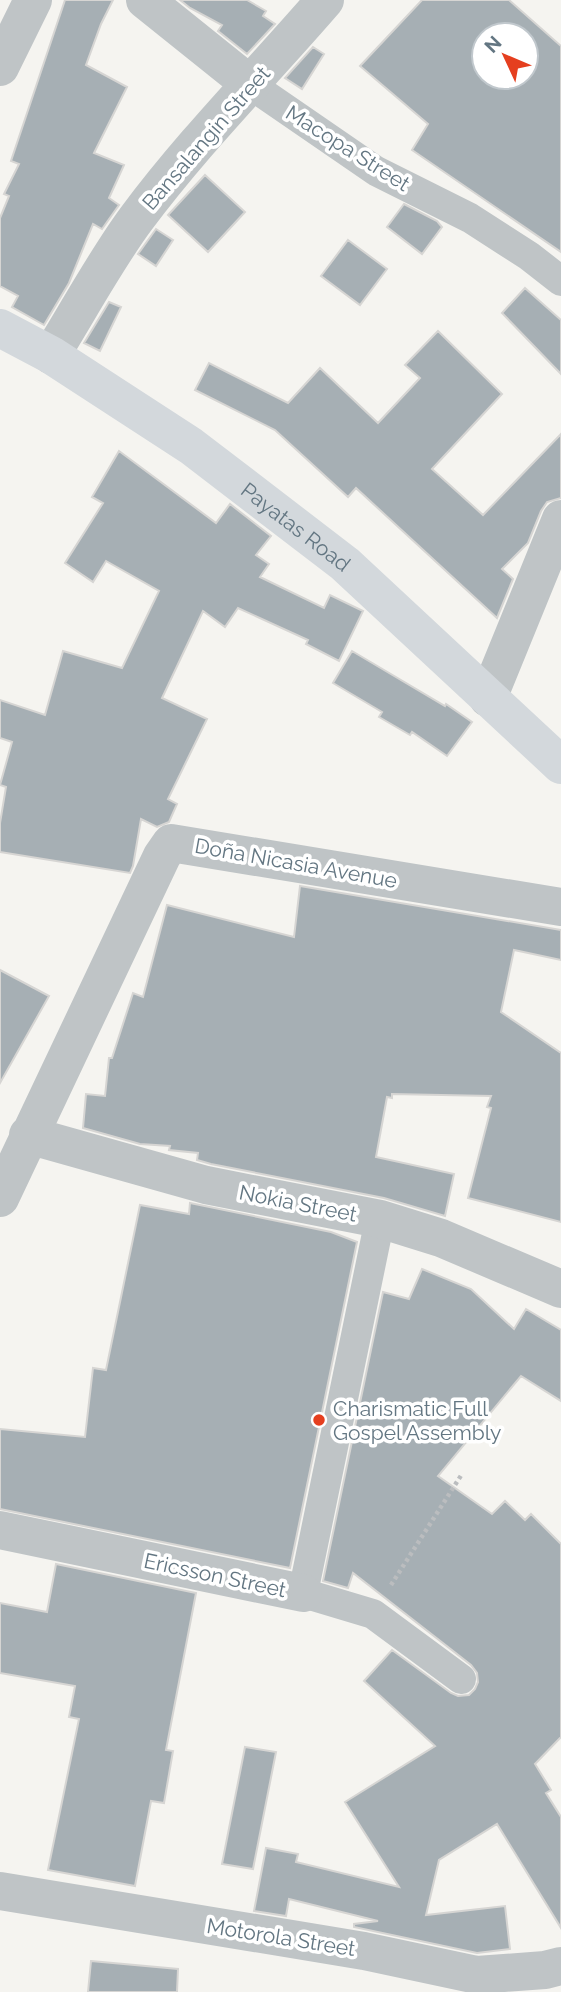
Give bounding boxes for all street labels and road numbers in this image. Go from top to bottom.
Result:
street label: Bansalangin Street [137,61,275,215]
street label: Macopa Street [281,100,415,196]
street label: Payatas Road [236,477,356,576]
street label: Doña Nicasia Avenue [193,833,399,893]
street label: Nokia Street [237,1179,359,1227]
street label: Ericsson Street [142,1548,288,1602]
street label: Motorola Street [205,1913,357,1961]

